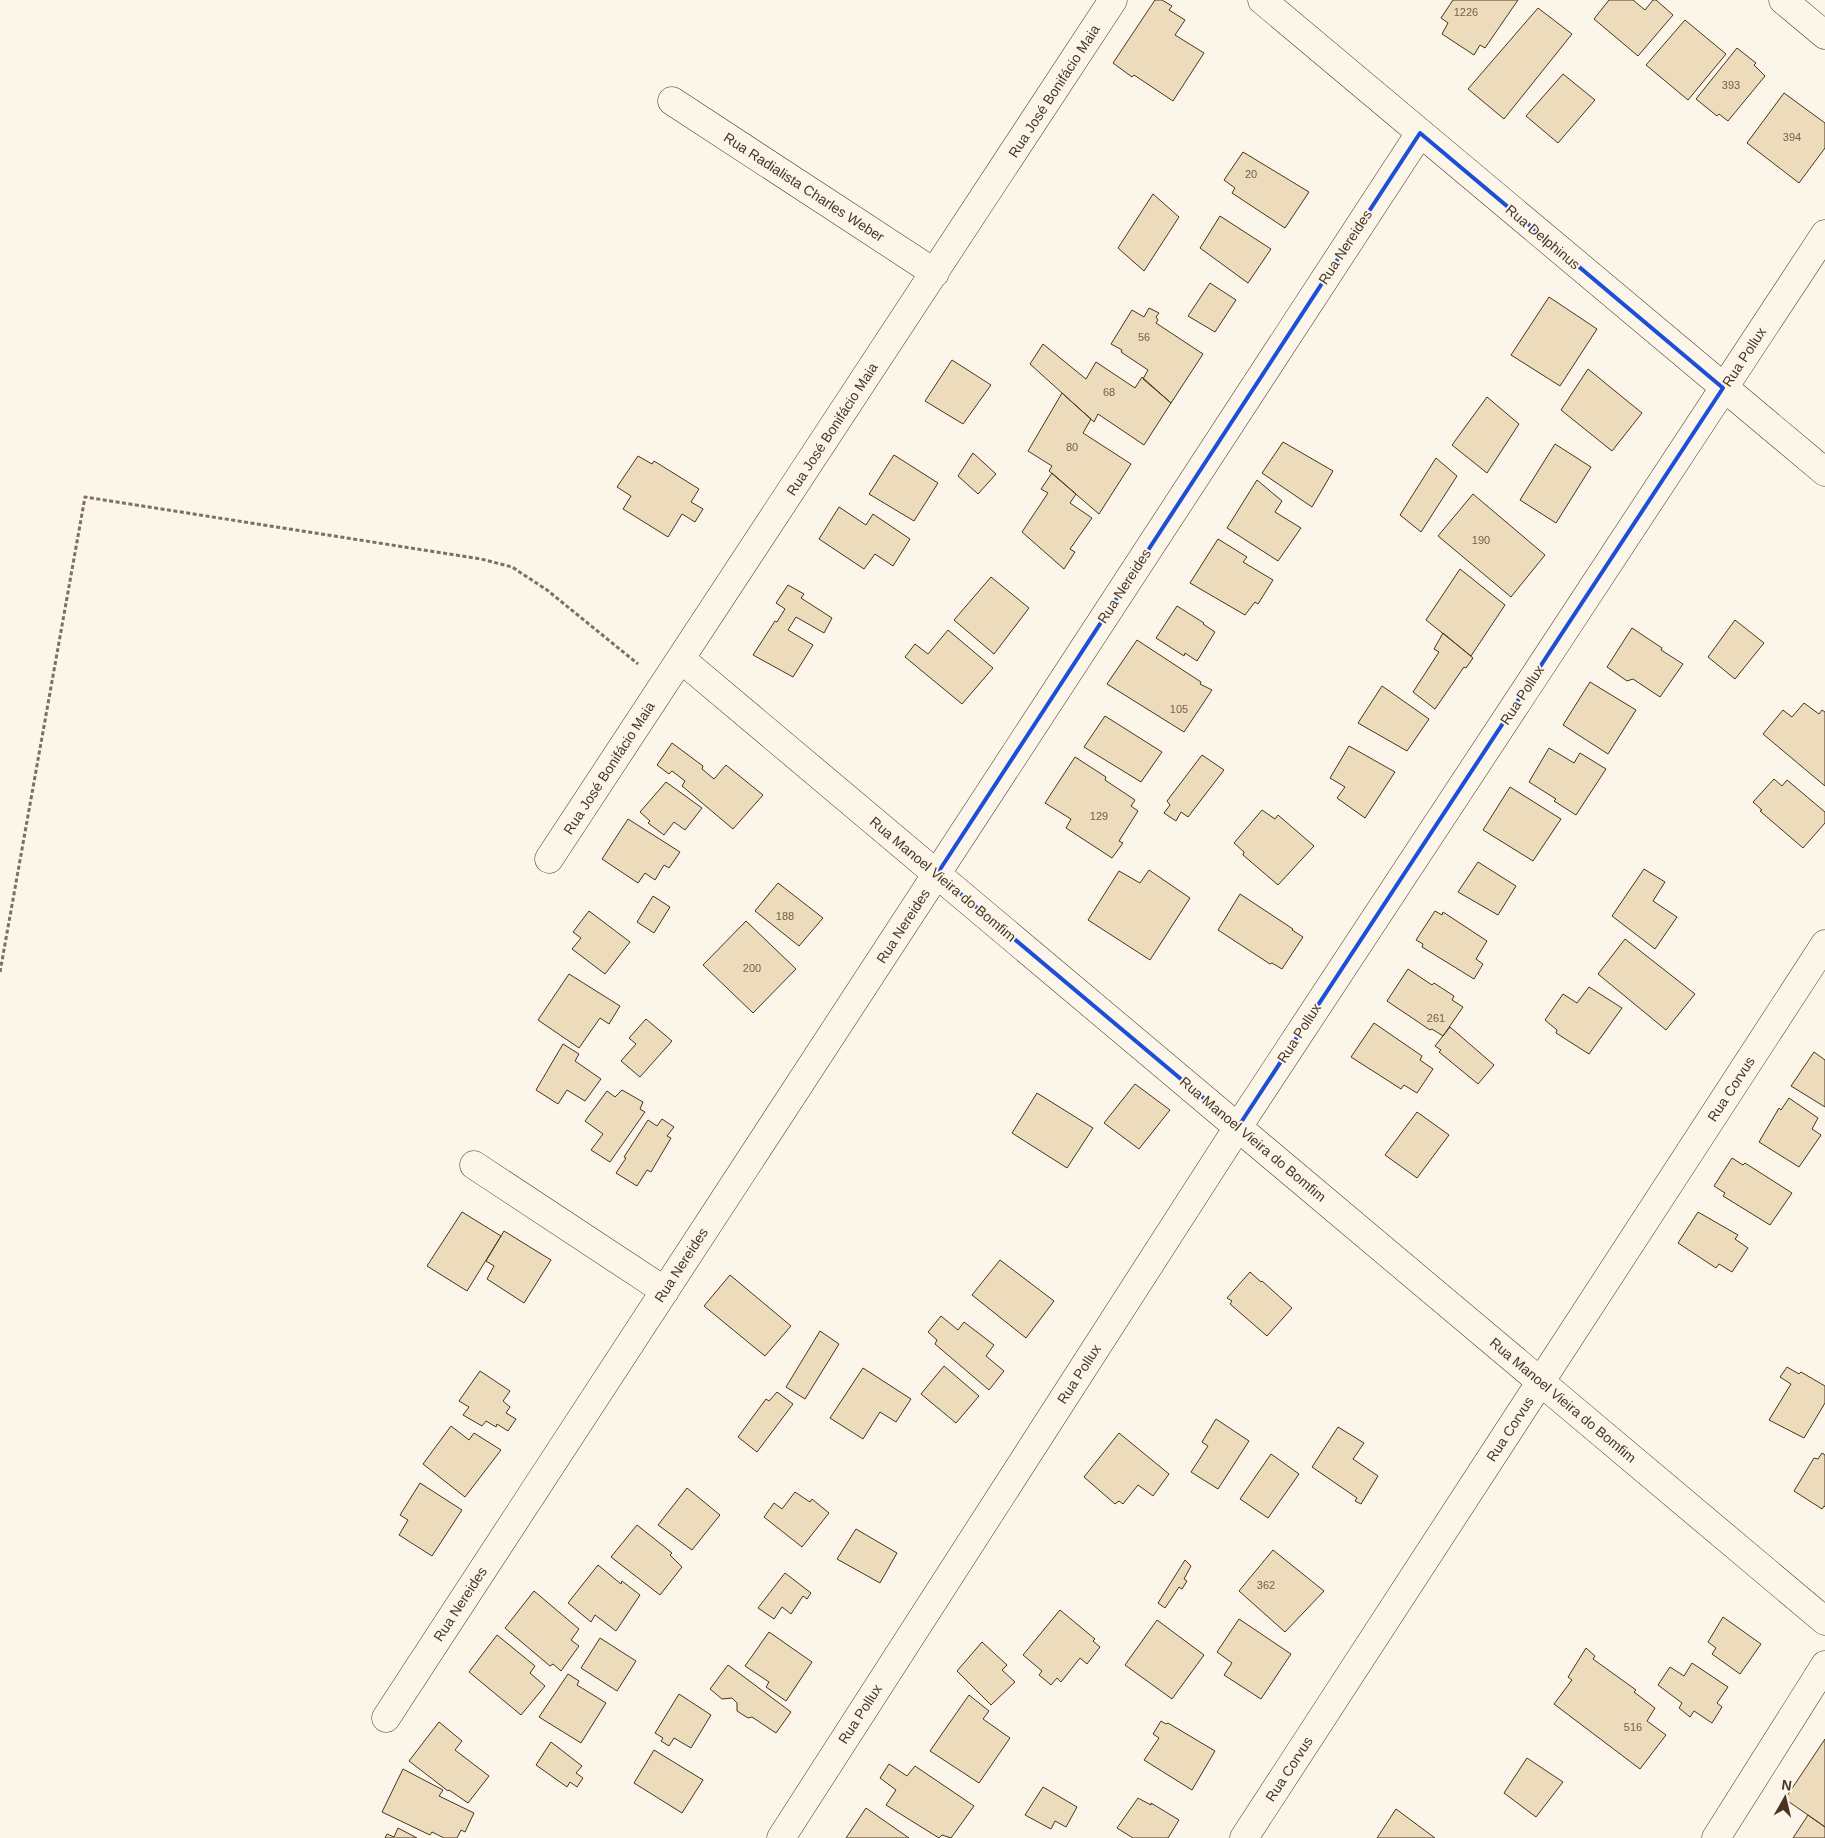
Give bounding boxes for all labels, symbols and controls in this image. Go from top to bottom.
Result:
house number: 1226 [1454,6,1478,18]
street label: Rua José Bonifácio Maia [1005,22,1103,160]
house number: 393 [1722,79,1740,91]
street label: Rua Radialista Charles Weber [721,129,887,245]
house number: 394 [1783,131,1801,143]
house number: 20 [1245,168,1257,180]
street label: Rua Delphinus [1503,201,1583,273]
street label: Rua Nereides [1315,207,1375,287]
street label: Rua Pollux [1719,324,1769,390]
house number: 56 [1138,331,1150,343]
street label: Rua José Bonifácio Maia [783,360,881,498]
house number: 68 [1103,386,1115,398]
house number: 80 [1066,441,1078,453]
house number: 190 [1472,534,1490,546]
street label: Rua Nereides [1094,546,1154,626]
street label: Rua Pollux [1497,662,1547,728]
street label: Rua José Bonifácio Maia [560,699,658,837]
house number: 105 [1170,703,1188,715]
house number: 129 [1090,810,1108,822]
street label: Rua Manoel Vieira do Bomfim [867,813,1019,945]
street label: Rua Nereides [873,886,933,966]
house number: 188 [776,910,794,922]
house number: 200 [743,962,761,974]
street label: Rua Pollux [1274,1000,1324,1066]
house number: 261 [1427,1012,1445,1024]
street label: Rua Corvus [1704,1054,1758,1124]
street label: Rua Manoel Vieira do Bomfim [1177,1073,1329,1205]
street label: Rua Nereides [651,1225,711,1305]
street label: Rua Manoel Vieira do Bomfim [1487,1334,1639,1466]
street label: Rua Pollux [1054,1341,1104,1407]
street label: Rua Corvus [1483,1394,1537,1464]
street label: Rua Nereides [430,1564,490,1644]
house number: 362 [1257,1579,1275,1591]
street label: Rua Pollux [835,1681,885,1747]
house number: 516 [1624,1721,1642,1733]
street label: Rua Corvus [1262,1734,1316,1804]
north arrow [1760,1773,1810,1823]
text: N [1781,1776,1793,1794]

